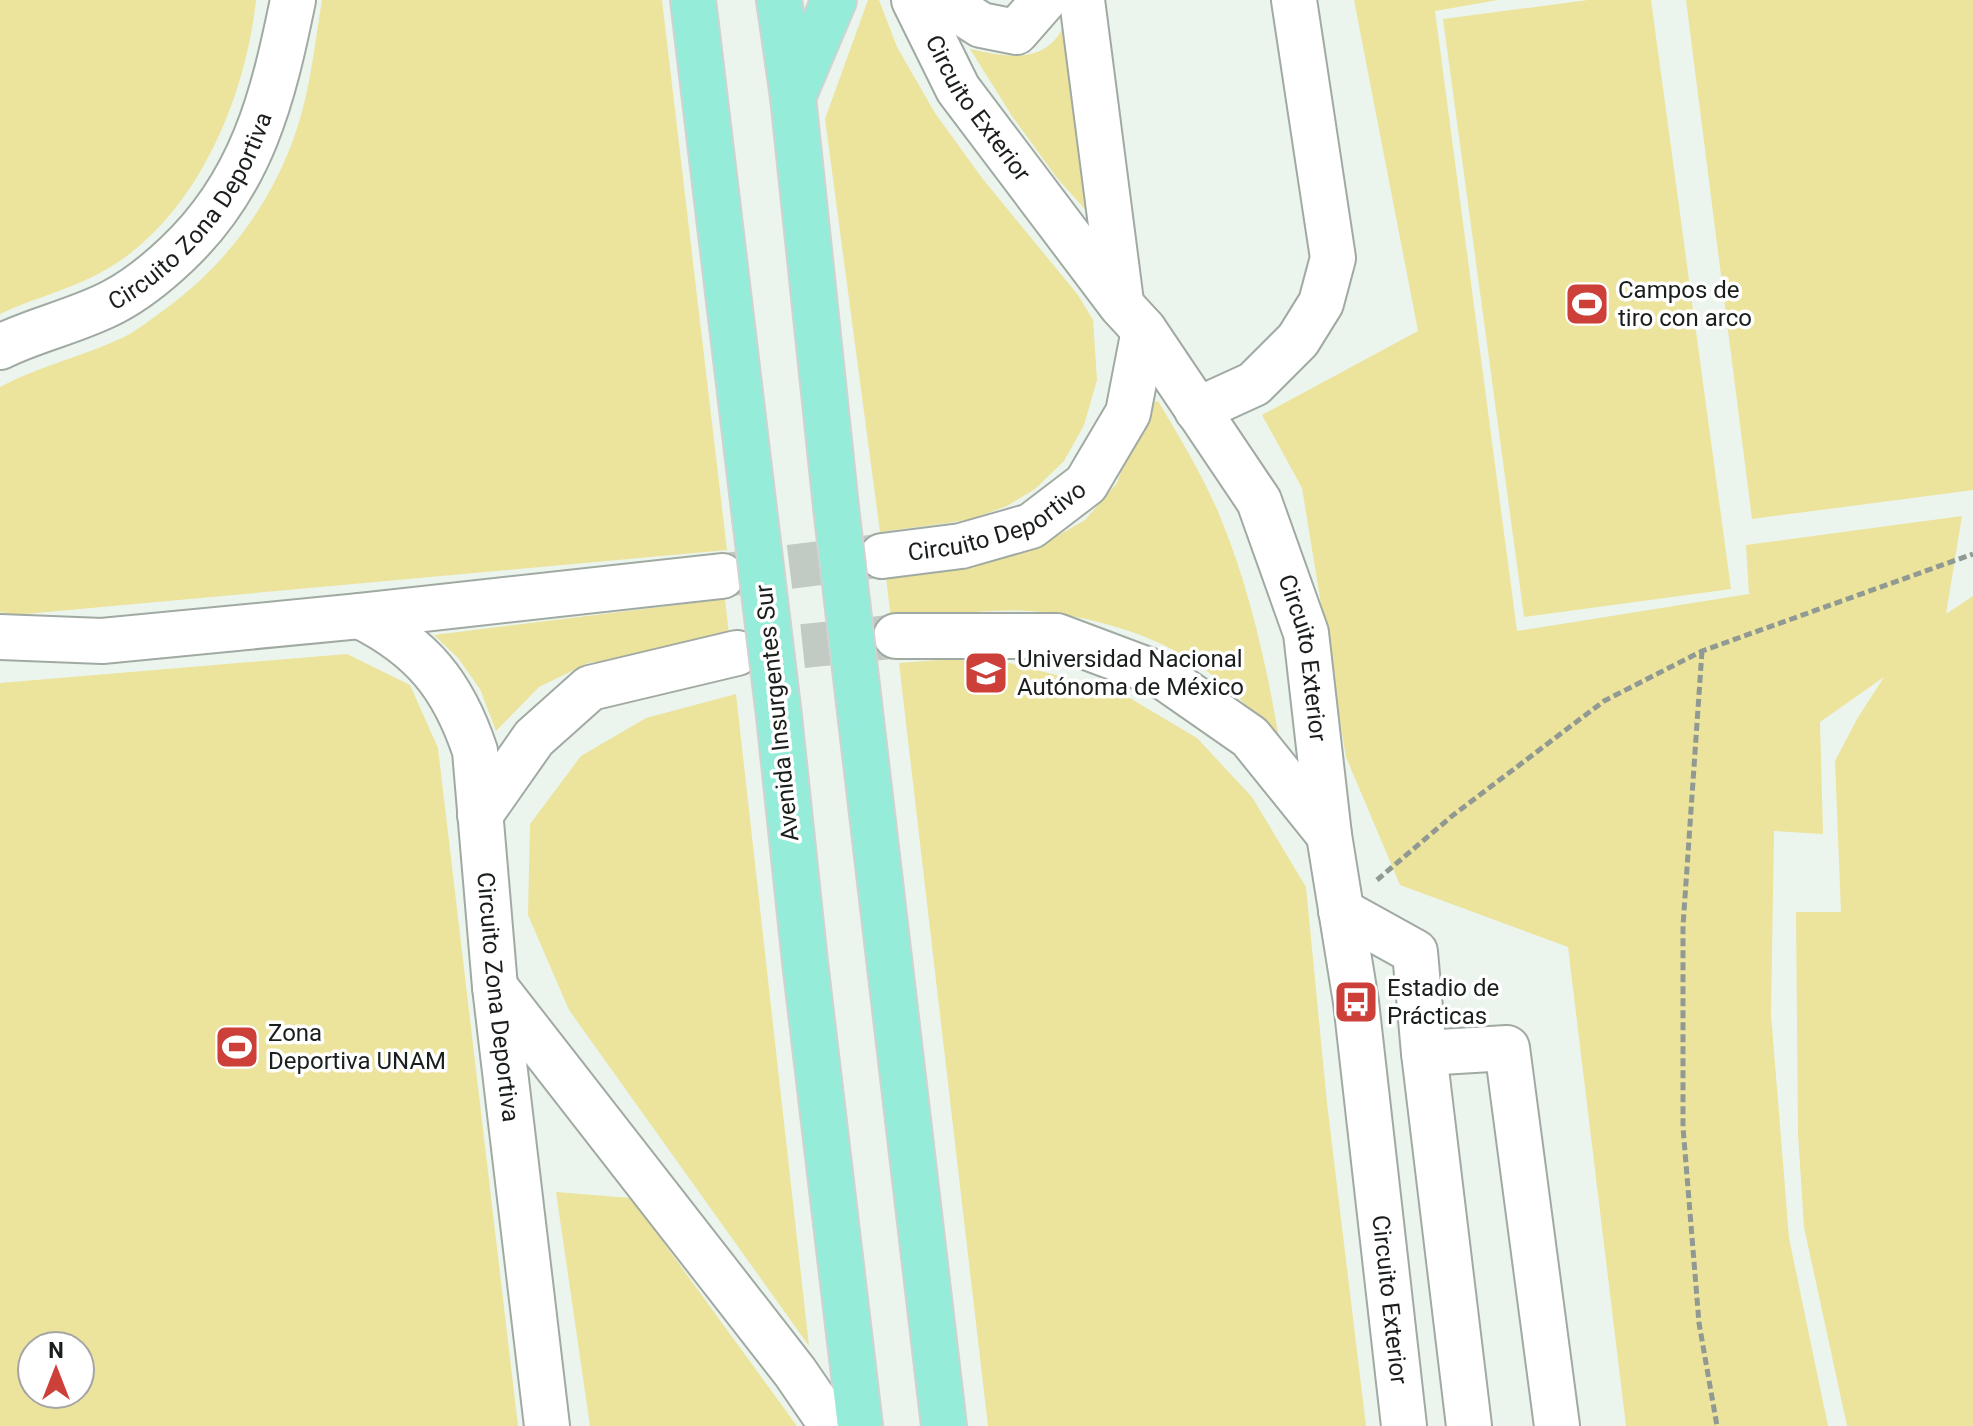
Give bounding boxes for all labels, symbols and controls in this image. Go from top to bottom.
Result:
street label: Circuito Exterior [920,30,1037,187]
street label: Circuito Zona Deportiva [103,109,278,316]
place label: Campos de tiro con arco [1618,276,1752,332]
sports icon: Campos de tiro con arco [1563,280,1611,328]
street label: Circuito Deportivo [906,475,1091,567]
street label: Circuito Exterior [1272,571,1332,743]
street label: Avenida Insurgentes Sur [750,583,804,843]
place label: Universidad Nacional Autónoma de México [1017,645,1244,701]
school or university icon: Universidad Nacional Autónoma de México [962,649,1010,697]
street label: Circuito Zona Deportiva [471,871,525,1123]
place label: Estadio de Prácticas [1387,974,1499,1030]
bus stop icon: Estadio de Prácticas [1332,978,1380,1026]
place label: Zona Deportiva UNAM [268,1019,446,1075]
sports icon: Zona Deportiva UNAM [213,1023,261,1071]
street label: Circuito Exterior [1366,1213,1413,1386]
north arrow [16,1330,96,1410]
text: N [48,1338,64,1363]

